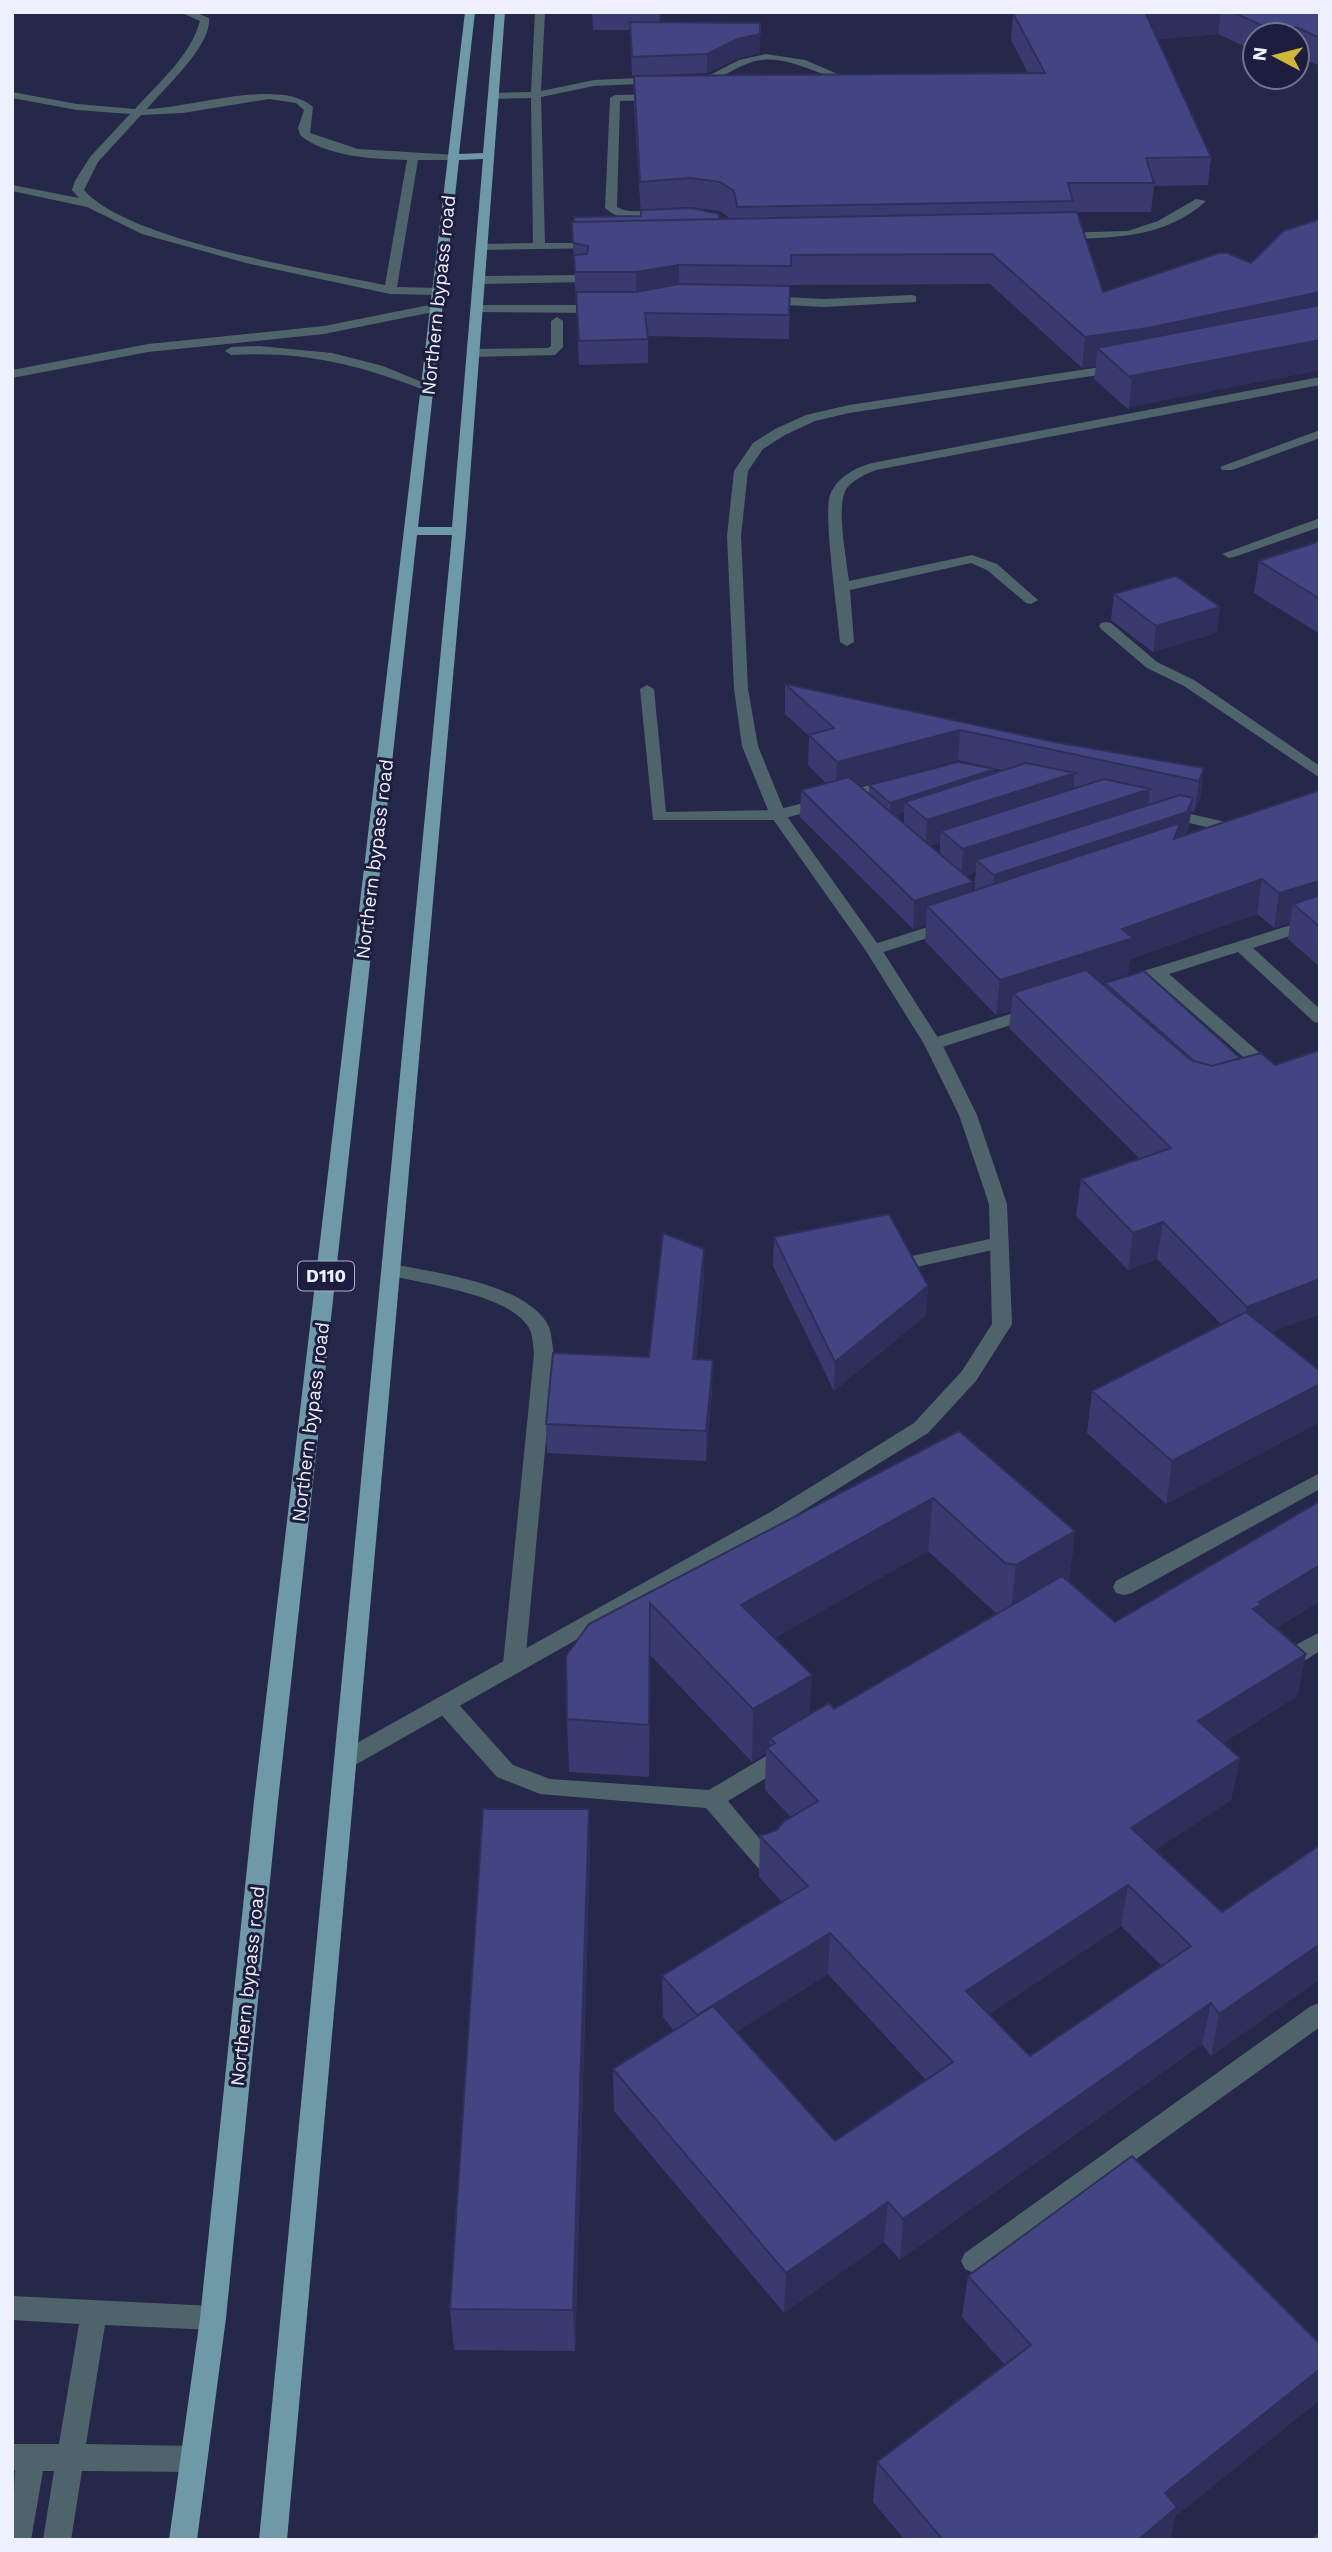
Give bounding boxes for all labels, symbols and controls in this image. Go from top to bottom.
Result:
north arrow [1241,21,1311,91]
text: N [1247,46,1272,62]
street label: Northern bypass road [417,194,460,396]
street label: Northern bypass road [351,758,398,960]
road number: D110 [298,1261,354,1290]
street label: Northern bypass road [287,1321,334,1523]
street label: Northern bypass road [226,1885,269,2087]

